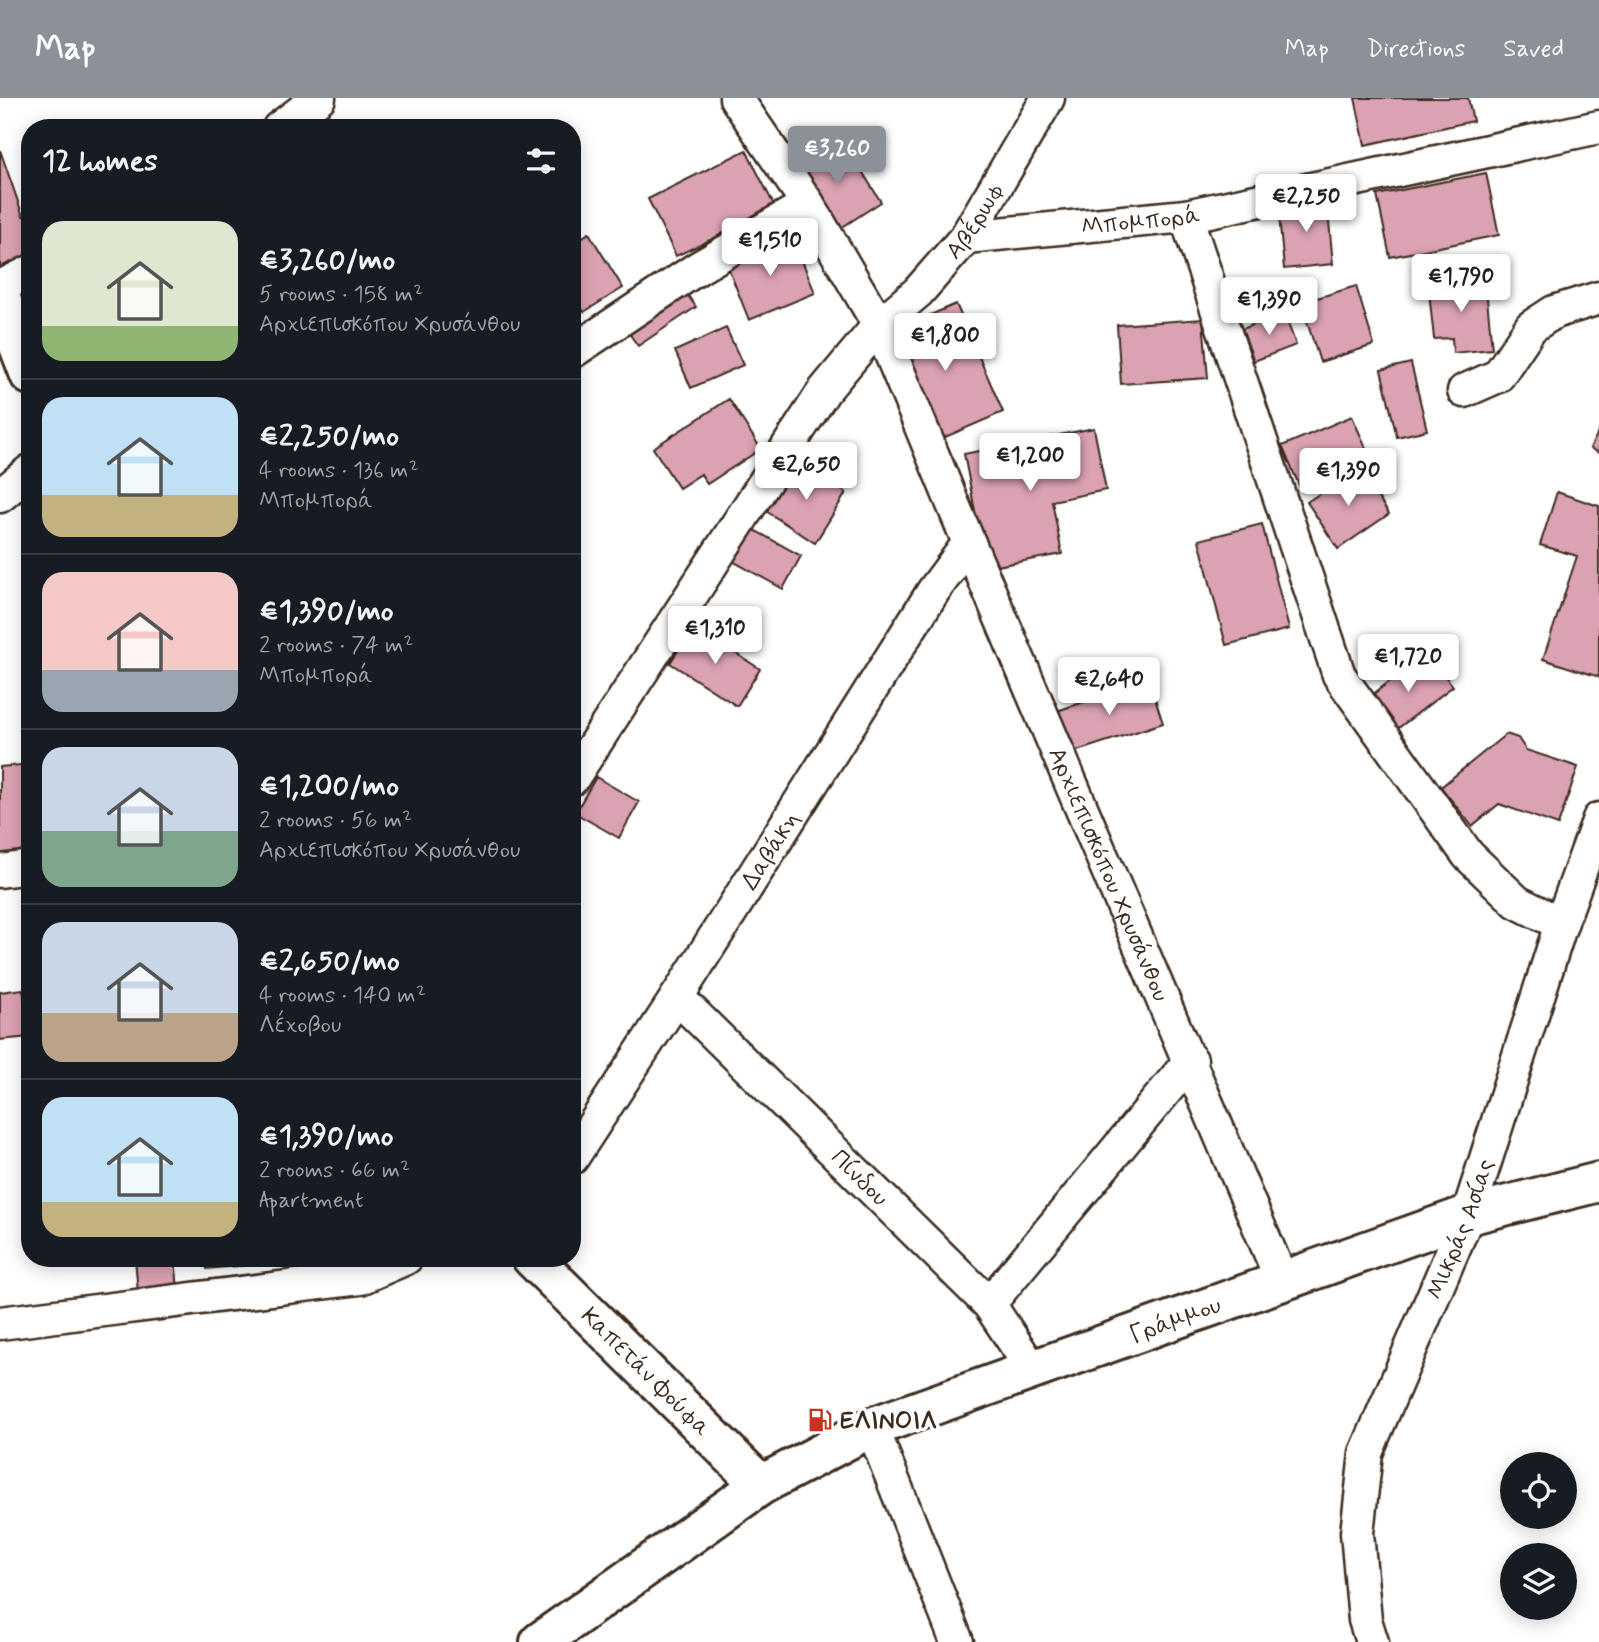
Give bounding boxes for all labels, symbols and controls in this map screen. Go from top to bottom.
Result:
text: Map [35,27,95,71]
text: Map [1285,34,1329,65]
text: Directions [1367,34,1465,65]
text: Saved [1503,34,1564,65]
pin: €3,260 [780,126,894,186]
text: €3,260 [804,134,870,164]
text: 12 homes [42,142,158,181]
icon: filters [522,142,560,180]
pin: €2,250 [1249,174,1363,234]
street label: Αβέρωφ [939,177,1012,267]
text: €2,250 [1271,182,1341,212]
street label: Μπομπορά [1080,200,1203,243]
pin: €1,510 [713,218,827,278]
text: €1,510 [738,226,802,256]
text: €3,260/mo [259,241,395,280]
icon: home [98,249,182,333]
pin: €1,790 [1404,254,1518,314]
text: €1,790 [1428,262,1494,292]
pin: €1,390 [1212,278,1326,337]
text: 5 rooms · 158 m² [259,280,423,310]
text: €1,390 [1236,285,1302,315]
text: Αρχιεπισκόπου Χρυσάνθου [259,310,520,340]
pin: €1,800 [888,314,1002,373]
text: €1,800 [910,321,980,351]
text: €2,250/mo [259,417,399,456]
icon: home [98,425,182,509]
pin: €1,200 [973,434,1087,493]
text: €1,200 [995,441,1065,471]
pin: €2,650 [749,442,863,502]
pin: €1,390 [1291,448,1405,508]
text: €2,650 [771,450,841,480]
text: 4 rooms · 136 m² [259,456,419,486]
text: €1,390 [1315,456,1381,486]
text: Μπομπορά [259,486,373,516]
text: €1,390/mo [259,592,394,631]
icon: home [98,600,182,684]
pin: €1,310 [658,606,772,666]
text: €1,310 [684,614,746,644]
text: 2 rooms · 74 m² [259,631,414,661]
pin: €1,720 [1351,634,1465,694]
text: €1,720 [1374,642,1442,672]
pin: €2,640 [1052,658,1166,717]
text: Μπομπορά [259,661,373,691]
text: €2,640 [1074,665,1144,695]
street label: Αρχιεπισκόπου Χρυσάνθου [1041,743,1176,1007]
text: €1,200/mo [259,767,399,806]
icon: home [98,775,182,859]
text: 2 rooms · 56 m² [259,806,412,836]
street label: Δαβάκη [735,806,807,896]
text: Αρχιεπισκόπου Χρυσάνθου [259,836,520,866]
text: €2,650/mo [259,942,400,981]
icon: home [98,950,182,1034]
text: 4 rooms · 140 m² [259,981,426,1011]
text: Λέχοβου [259,1011,341,1041]
text: €1,390/mo [259,1117,394,1156]
icon: home [98,1125,182,1209]
street label: Πίνδου [824,1143,895,1214]
street label: Μικράς Ασίας [1420,1155,1502,1304]
text: 2 rooms · 66 m² [259,1156,410,1186]
text: Apartment [259,1186,364,1216]
street label: Γράμμου [1126,1290,1226,1351]
street label: Καπετάν Φούφα [574,1301,717,1444]
fuel station icon: ΕΛΙΝΟΙΛ [806,1406,834,1434]
place label: ΕΛΙΝΟΙΛ [840,1406,936,1437]
map controls [1500,1452,1577,1620]
button: locate [1500,1452,1577,1529]
button: layers [1500,1543,1577,1620]

